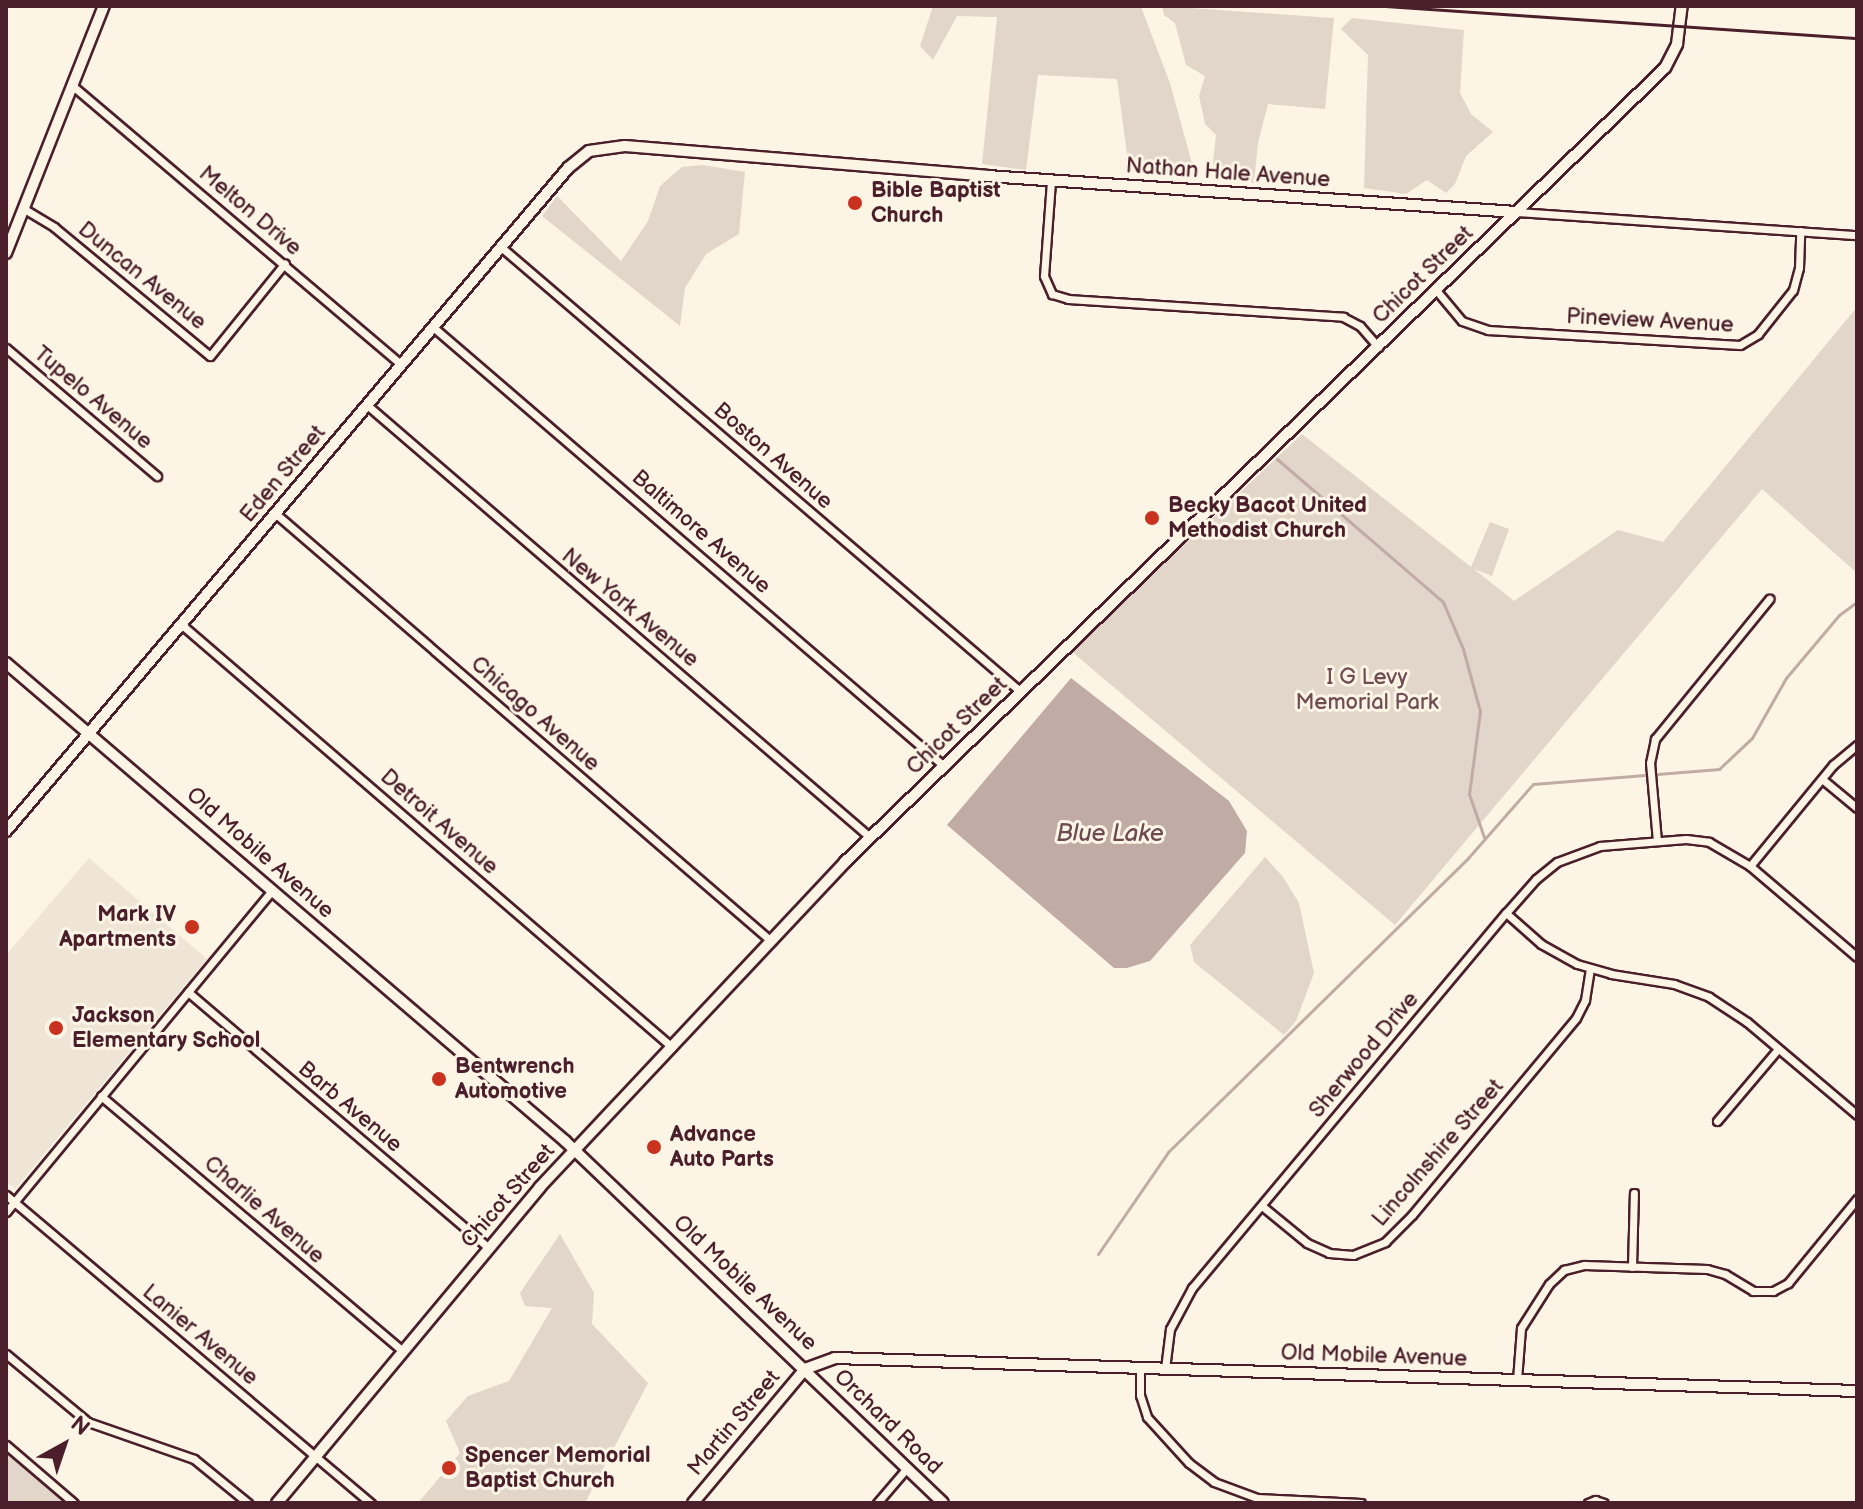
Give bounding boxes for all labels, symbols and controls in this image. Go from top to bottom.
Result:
street label: Nathan Hale Avenue [1125,153,1331,193]
street label: Melton Drive [193,161,307,261]
place label: Bible Baptist Church [871,177,1001,228]
marker: Bible Baptist Church [846,194,864,212]
street label: Duncan Avenue [73,216,211,336]
street label: Chicot Street [1367,220,1479,330]
street label: Pineview Avenue [1566,303,1734,339]
street label: Tupelo Avenue [28,341,158,455]
street label: Boston Avenue [708,397,838,515]
street label: Eden Street [235,420,331,528]
street label: Baltimore Avenue [626,465,776,599]
place label: Becky Bacot United Methodist Church [1168,492,1368,544]
marker: Becky Bacot United Methodist Church [1143,509,1161,527]
street label: New York Avenue [556,543,704,673]
street label: Chicago Avenue [465,651,605,777]
park label: I G Levy Memorial Park [1295,664,1439,716]
street label: Chicot Street [901,671,1013,781]
street label: Detroit Avenue [375,764,503,880]
street label: Old Mobile Avenue [181,782,339,924]
water label: Blue Lake [1056,820,1164,848]
place label: Mark IV Apartments [59,901,176,952]
marker: Mark IV Apartments [183,918,201,936]
street label: Sherwood Drive [1304,987,1424,1123]
place label: Jackson Elementary School [72,1002,261,1054]
marker: Jackson Elementary School [47,1019,65,1037]
place label: Bentwrench Automotive [455,1053,574,1104]
street label: Barb Avenue [293,1056,407,1158]
marker: Bentwrench Automotive [430,1070,448,1088]
street label: Lincolnshire Street [1367,1074,1509,1232]
place label: Advance Auto Parts [670,1121,774,1172]
street label: Chicot Street [455,1138,561,1254]
marker: Advance Auto Parts [645,1138,663,1156]
street label: Charlie Avenue [198,1150,330,1270]
street label: Old Mobile Avenue [668,1210,822,1356]
street label: Lanier Avenue [137,1279,263,1391]
street label: Old Mobile Avenue [1280,1340,1468,1372]
street label: Orchard Road [829,1364,947,1480]
street label: Martin Street [682,1365,786,1481]
north arrow [24,1405,104,1485]
text: N [65,1411,95,1442]
place label: Spencer Memorial Baptist Church [465,1442,651,1494]
marker: Spencer Memorial Baptist Church [440,1459,458,1477]

